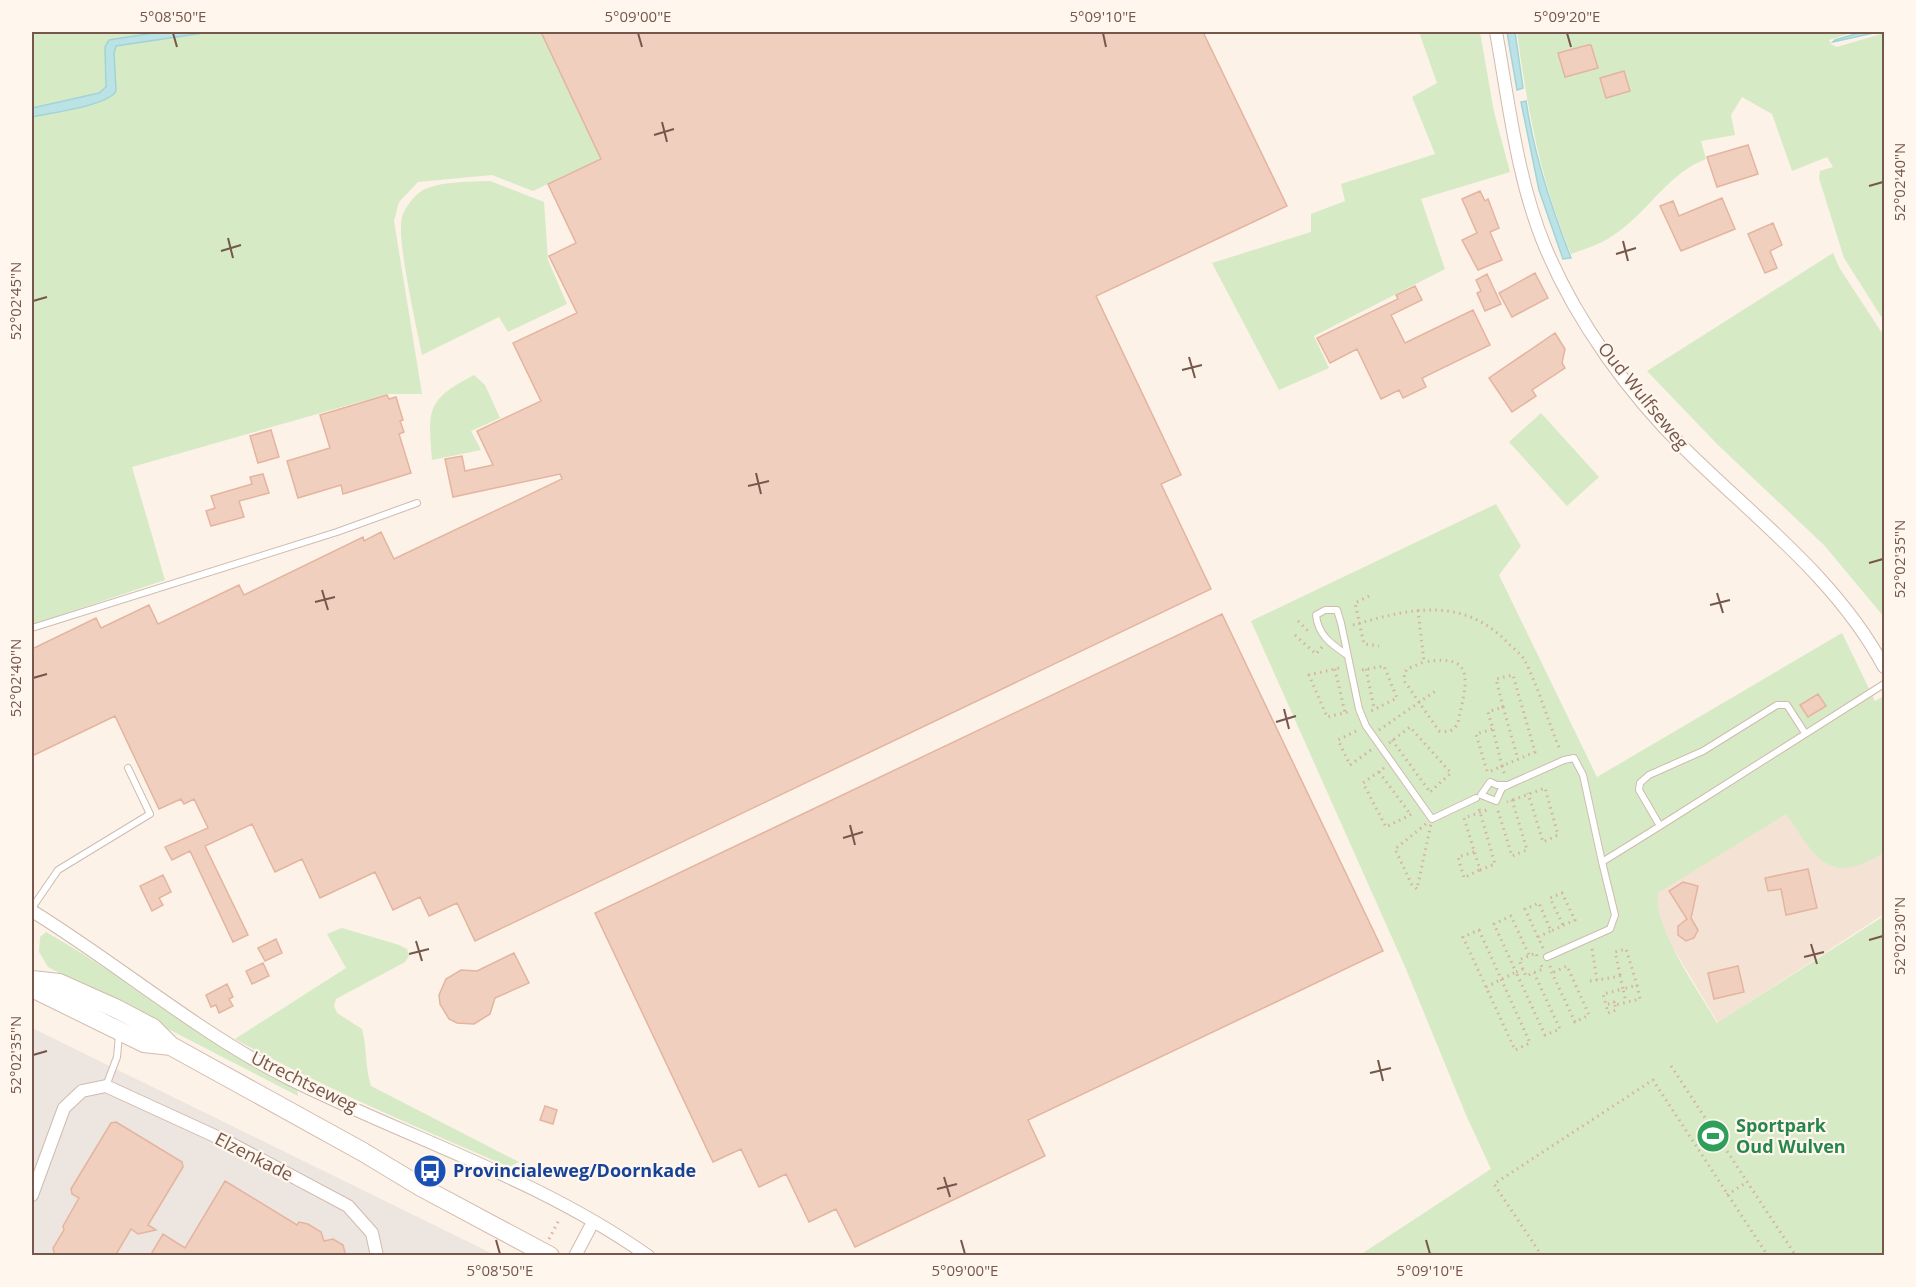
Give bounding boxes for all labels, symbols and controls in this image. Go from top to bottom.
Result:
text: 5°08'50"E [140,6,206,26]
text: 5°09'00"E [605,6,671,26]
text: 5°09'10"E [1070,6,1136,26]
text: 5°09'20"E [1534,6,1600,26]
text: 52°02'40"N [1889,143,1909,221]
text: 52°02'45"N [5,262,25,340]
street label: Oud Wulfseweg [1593,337,1695,454]
text: 52°02'35"N [1889,520,1909,598]
text: 52°02'40"N [5,639,25,717]
text: 52°02'30"N [1889,897,1909,975]
text: 52°02'35"N [5,1016,25,1094]
street label: Utrechtseweg [247,1045,362,1117]
place label: Sportpark Oud Wulven [1736,1113,1846,1158]
sports icon: Sportpark Oud Wulven [1695,1118,1731,1154]
street label: Elzenkade [211,1126,298,1186]
bus stop icon: Provincialeweg/Doornkade [412,1153,448,1189]
place label: Provincialeweg/Doornkade [453,1158,696,1182]
text: 5°08'50"E [467,1260,533,1280]
text: 5°09'00"E [932,1260,998,1280]
text: 5°09'10"E [1397,1260,1463,1280]

